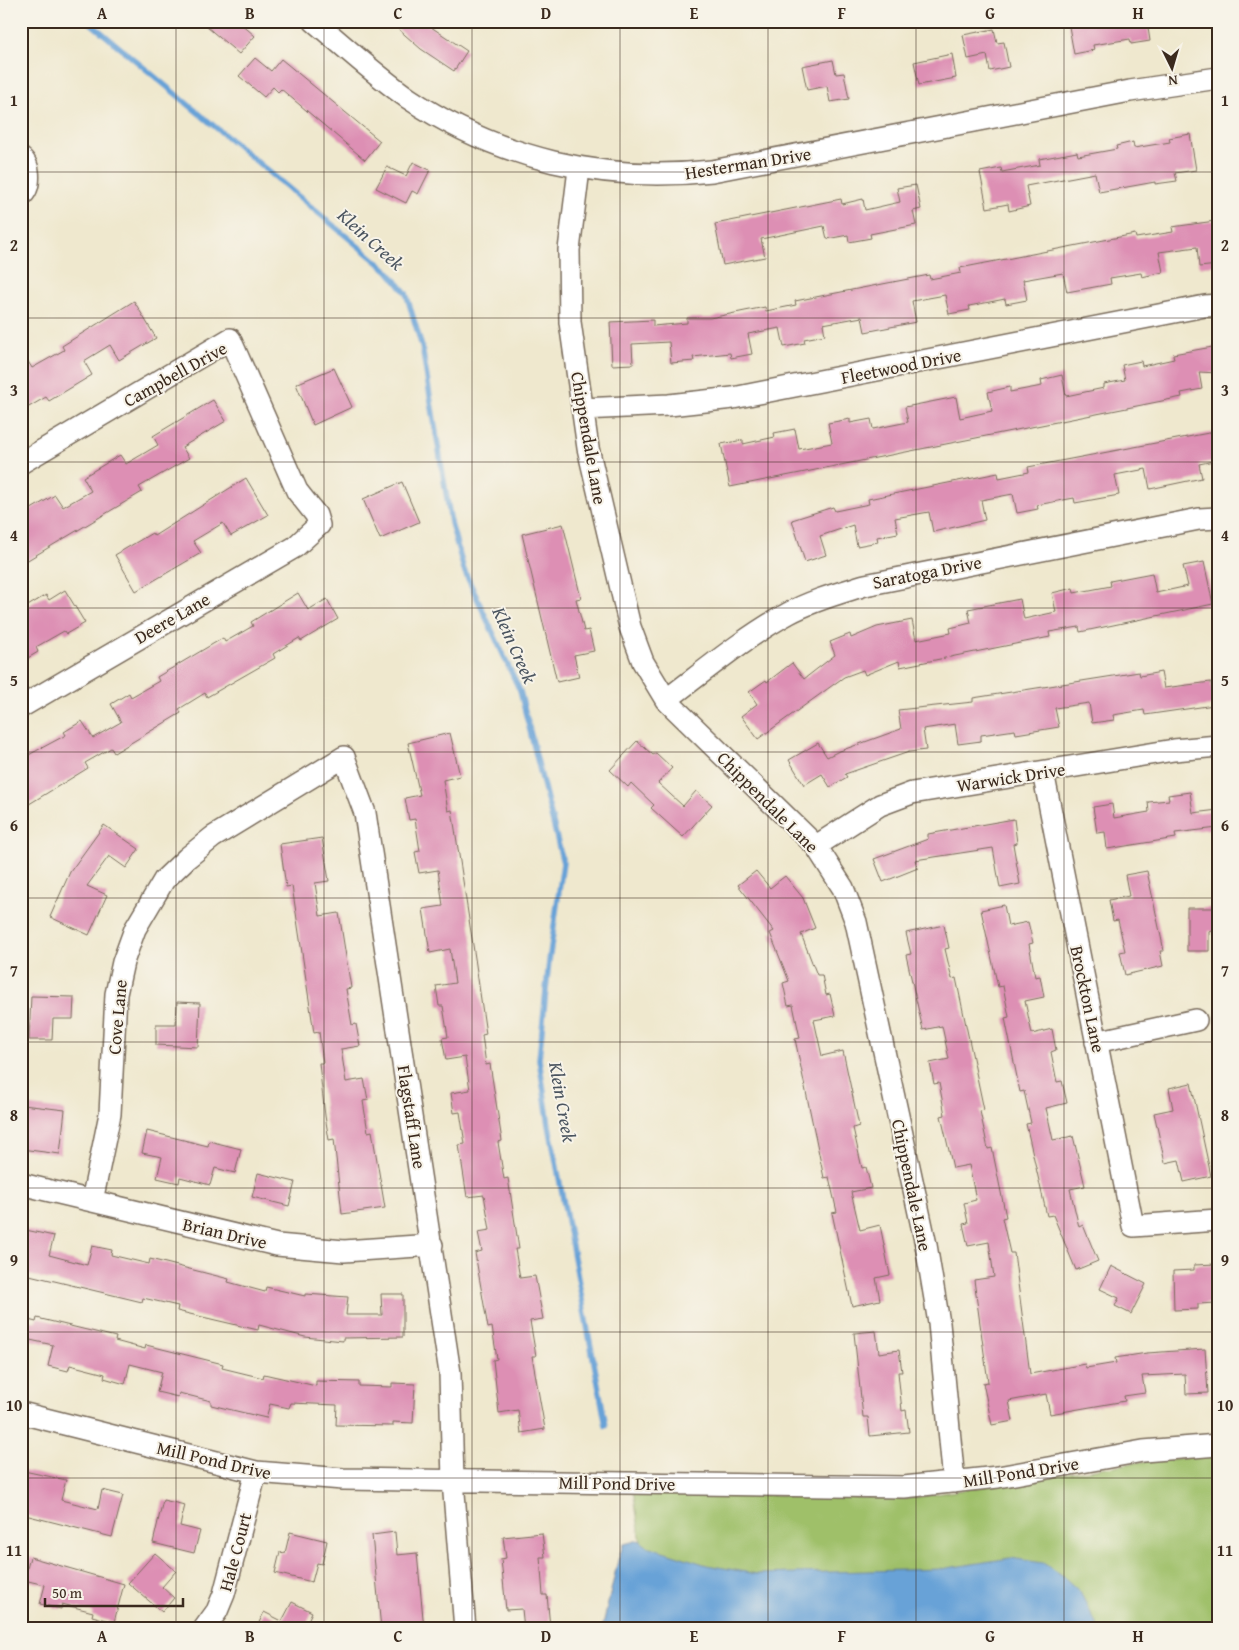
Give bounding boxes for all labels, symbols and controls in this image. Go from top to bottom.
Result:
text: A [97,1,108,25]
text: B [245,1,255,25]
text: C [393,1,403,25]
text: D [541,1,551,25]
text: E [690,1,699,25]
text: F [838,1,846,25]
text: G [985,1,995,25]
text: H [1132,1,1144,25]
north arrow [1146,42,1196,92]
text: N [1167,71,1179,91]
text: 1 [10,88,18,112]
text: 1 [1221,88,1229,112]
street label: Hesterman Drive [683,140,813,186]
water label: Klein Creek [331,201,411,277]
text: 2 [10,233,18,257]
text: 2 [1221,233,1229,257]
street label: Campbell Drive [118,334,232,414]
street label: Fleetwood Drive [839,341,963,391]
street label: Chippendale Lane [564,370,614,506]
text: 3 [10,378,18,402]
text: 3 [1221,378,1229,402]
text: 4 [10,523,18,547]
text: 4 [1221,523,1229,547]
street label: Saratoga Drive [870,548,984,596]
street label: Deere Lane [129,586,215,650]
water label: Klein Creek [485,601,544,688]
text: 5 [10,668,18,692]
text: 5 [1221,668,1229,692]
street label: Chippendale Lane [711,745,825,859]
street label: Warwick Drive [955,755,1067,799]
text: 6 [10,813,18,837]
text: 6 [1221,813,1229,837]
street label: Brockton Lane [1063,943,1113,1055]
text: 7 [10,958,18,982]
text: 7 [1221,958,1229,982]
street label: Cove Lane [100,978,134,1056]
water label: Klein Creek [542,1059,584,1145]
street label: Flagstaff Lane [390,1063,434,1171]
text: 8 [10,1103,18,1127]
text: 8 [1221,1103,1229,1127]
street label: Chippendale Lane [885,1116,939,1254]
street label: Brian Drive [180,1210,270,1256]
text: 9 [10,1248,18,1272]
text: 9 [1221,1248,1229,1272]
text: 10 [6,1393,22,1417]
text: 10 [1217,1393,1233,1417]
street label: Mill Pond Drive [154,1434,274,1486]
street label: Mill Pond Drive [961,1450,1081,1494]
street label: Mill Pond Drive [558,1468,676,1498]
street label: Hale Court [212,1509,259,1594]
text: 11 [6,1538,22,1562]
text: 11 [1217,1538,1233,1562]
scale bar [45,1575,182,1607]
text: 50 m [52,1582,83,1603]
text: A [97,1624,108,1648]
text: B [245,1624,255,1648]
text: C [393,1624,403,1648]
text: D [541,1624,551,1648]
text: E [690,1624,699,1648]
text: F [838,1624,846,1648]
text: G [985,1624,995,1648]
text: H [1132,1624,1144,1648]

